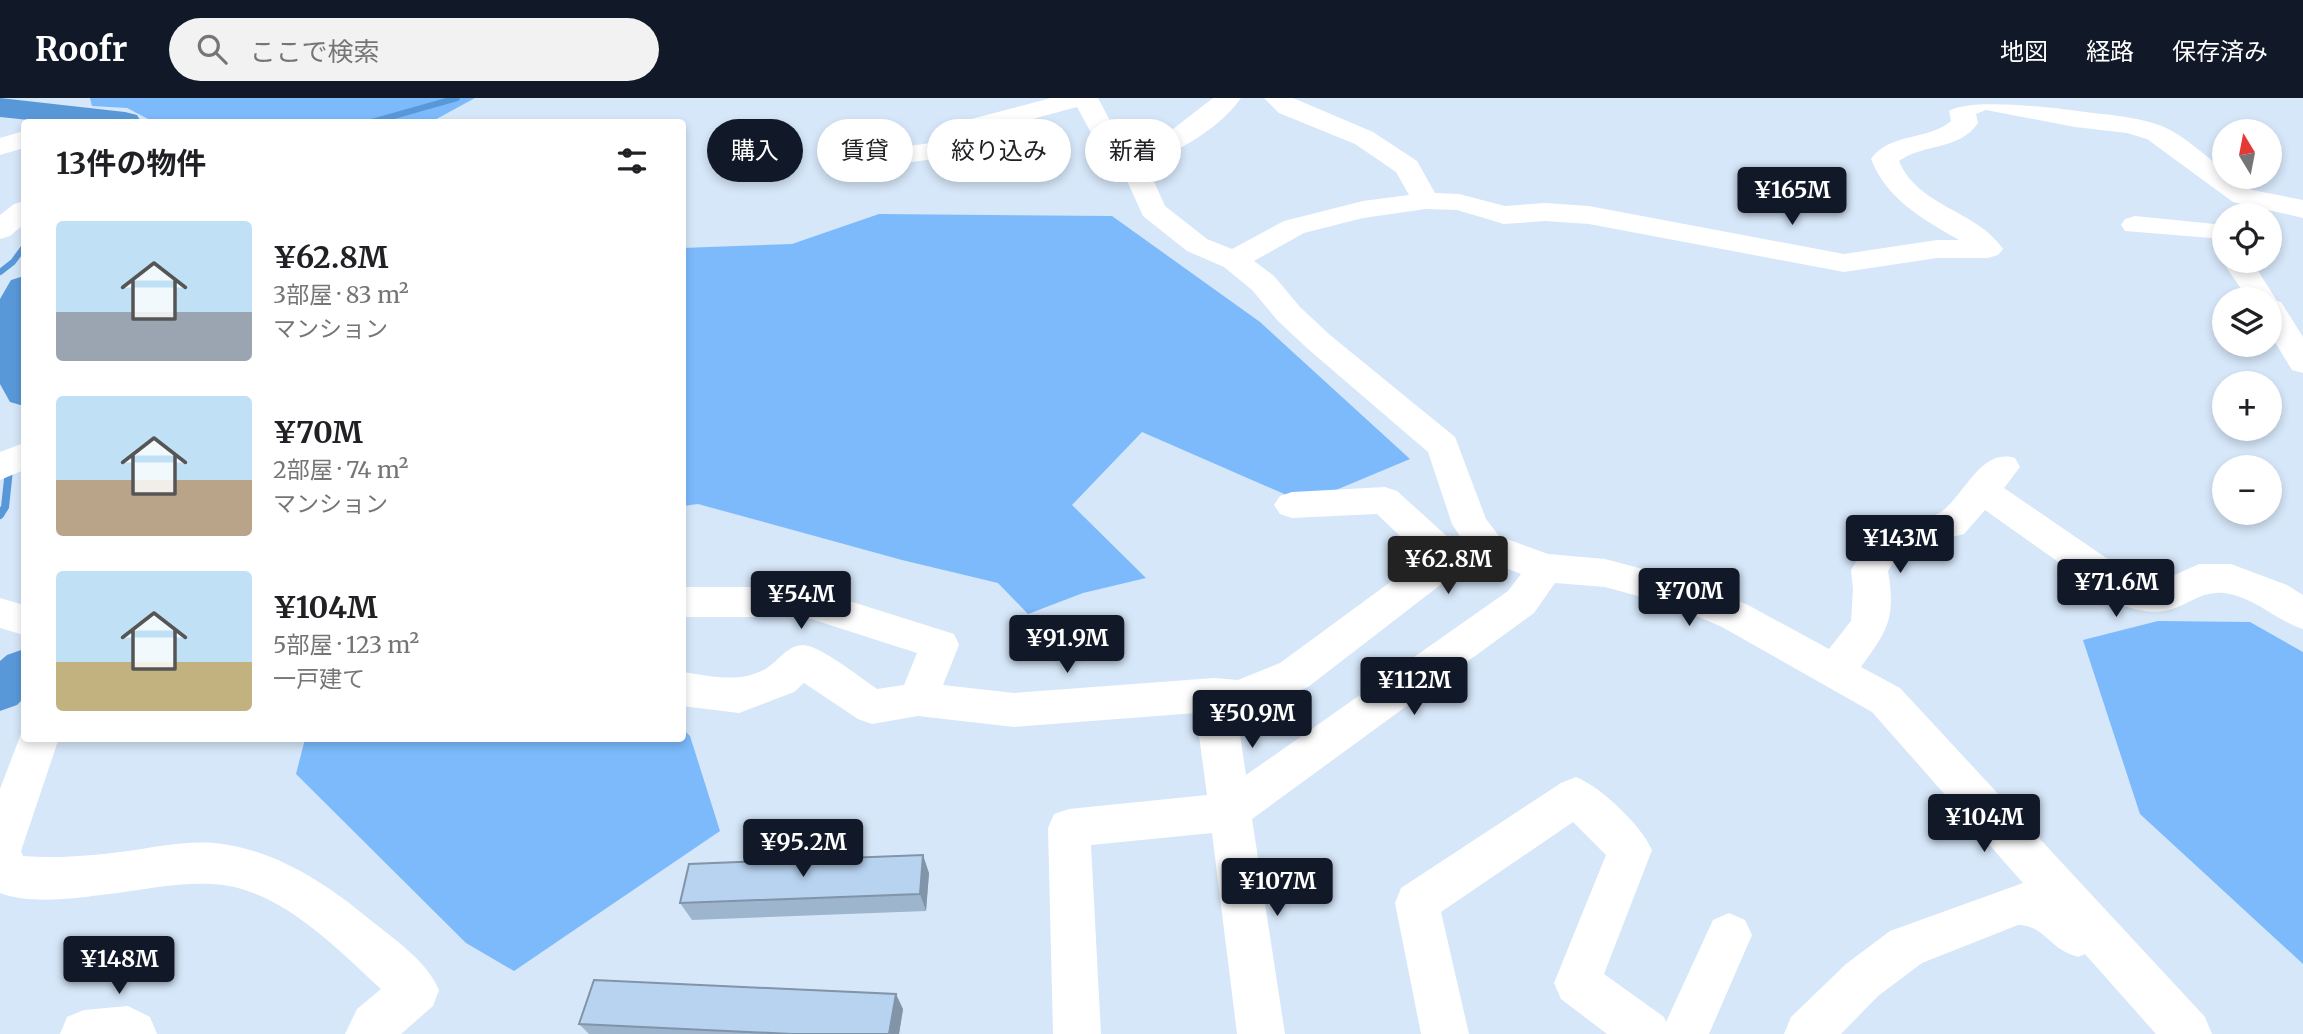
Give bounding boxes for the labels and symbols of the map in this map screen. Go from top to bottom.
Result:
north arrow [2212,119,2282,189]
pin: ¥165M [1743,167,1841,227]
pin: ¥143M [1851,516,1949,575]
pin: ¥62.8M [1391,536,1505,596]
pin: ¥71.6M [2059,560,2173,619]
pin: ¥70M [1648,568,1730,628]
pin: ¥54M [760,572,842,631]
pin: ¥91.9M [1010,616,1124,675]
pin: ¥112M [1365,658,1463,717]
pin: ¥50.9M [1195,690,1309,750]
pin: ¥104M [1935,794,2033,854]
pin: ¥95.2M [746,820,860,879]
pin: ¥107M [1228,858,1326,918]
pin: ¥148M [70,936,168,996]

